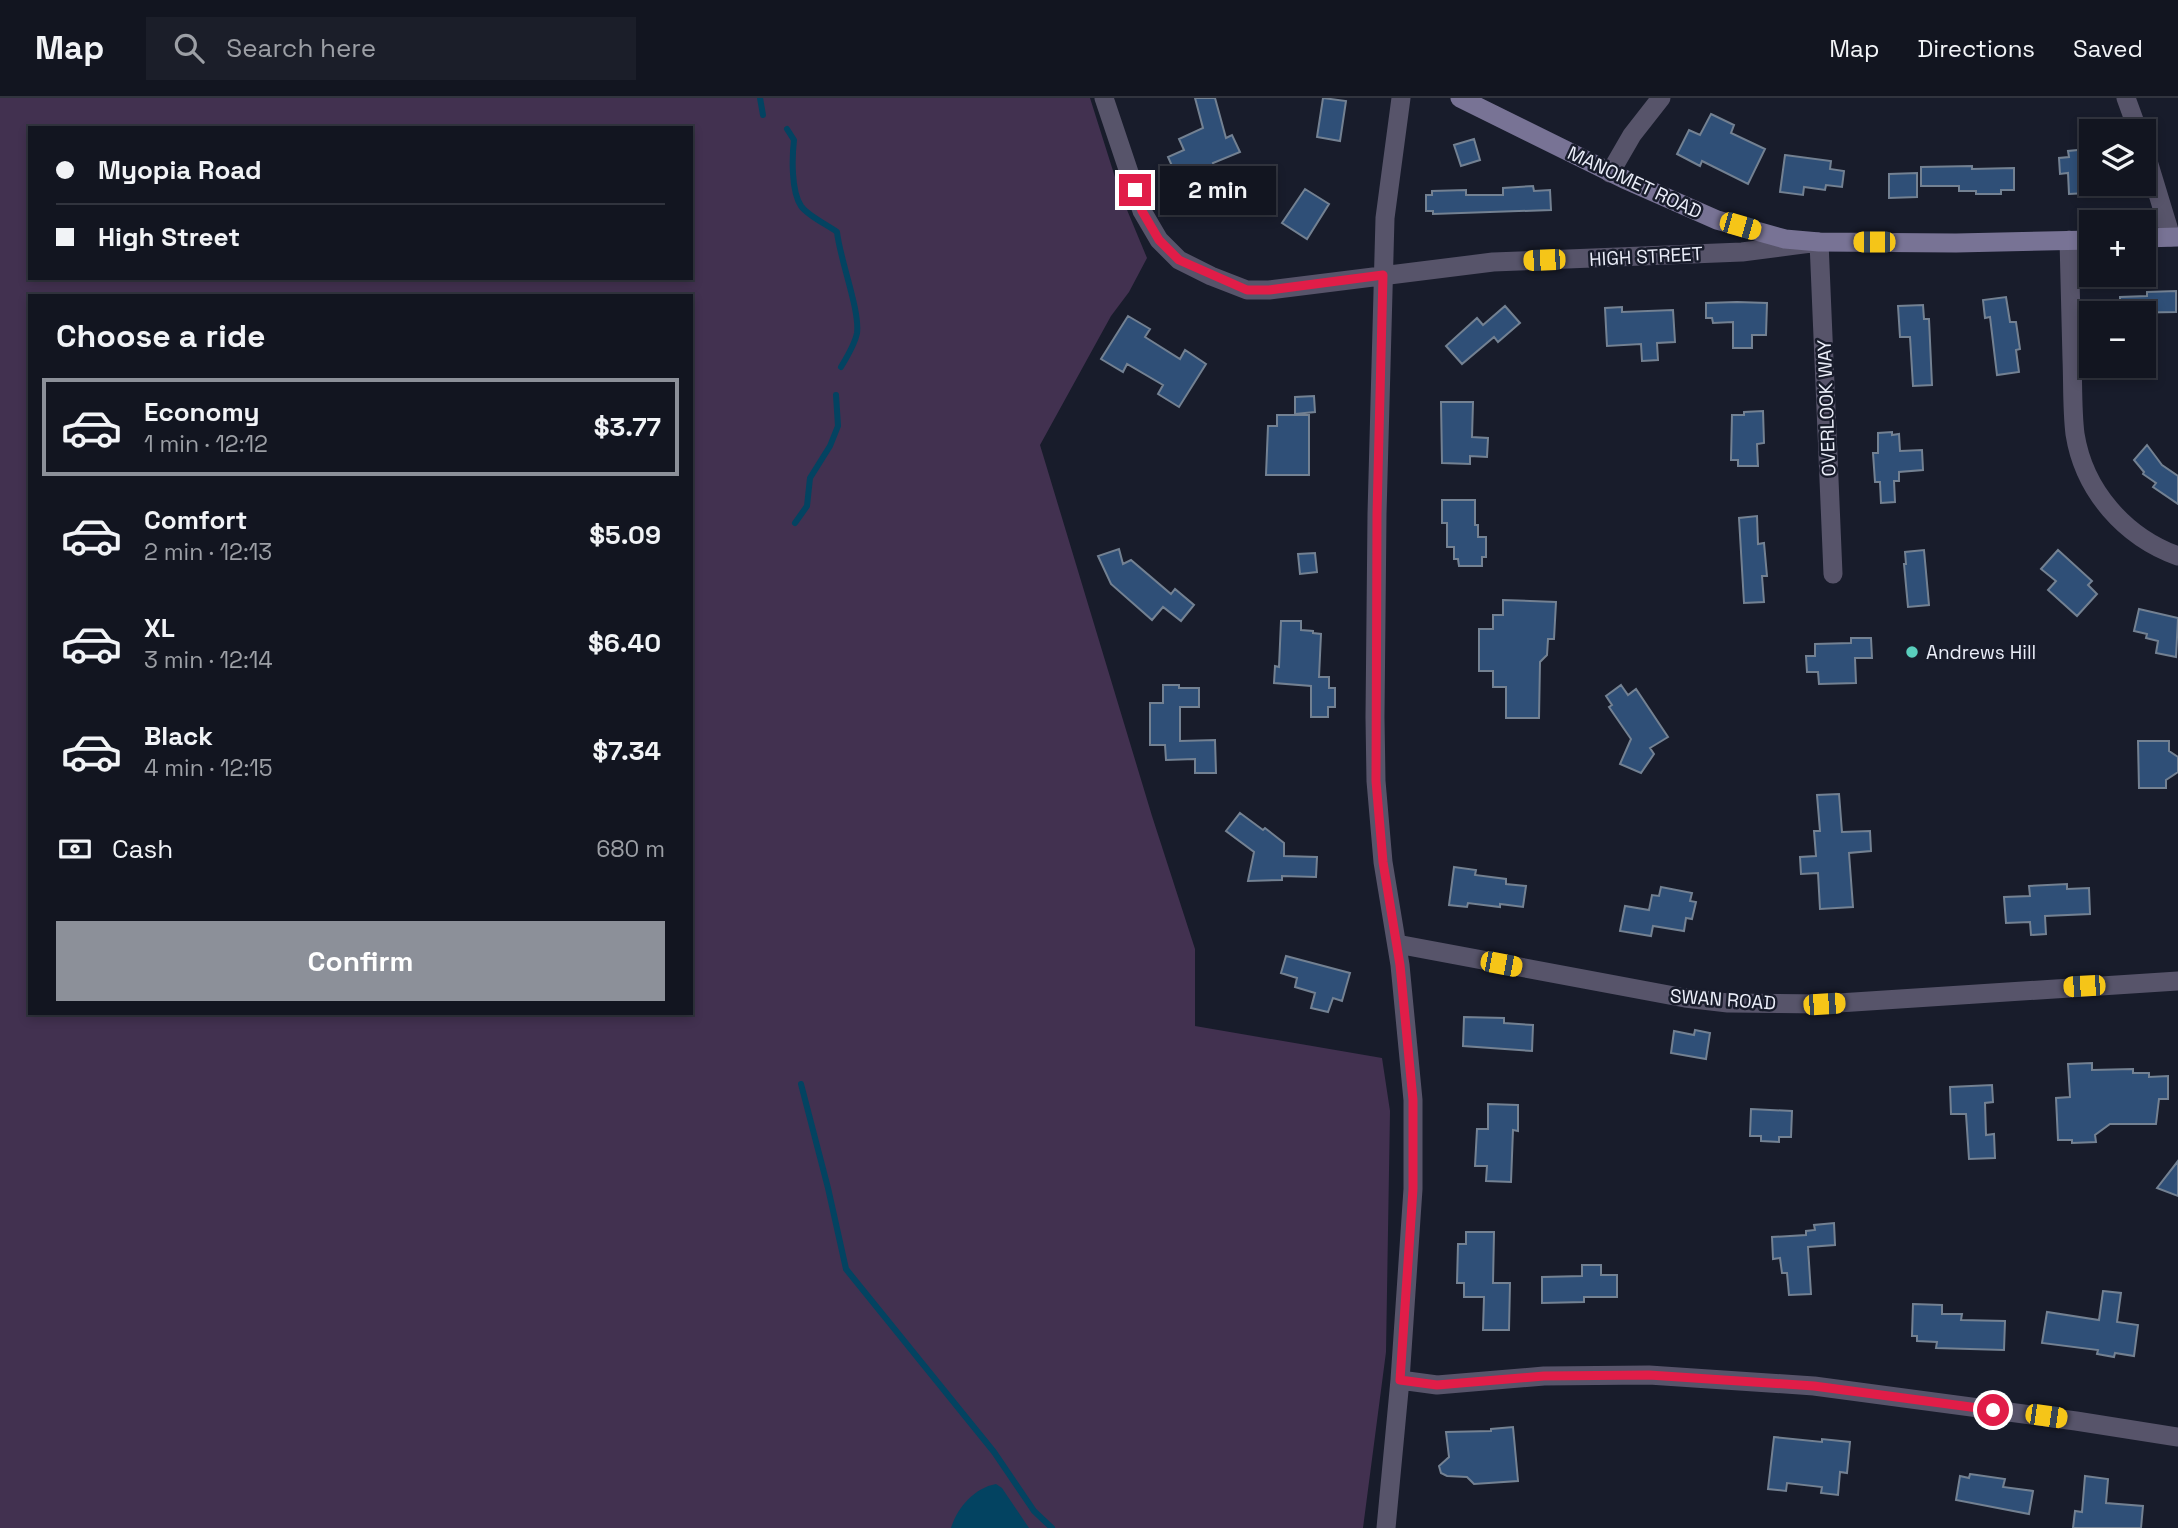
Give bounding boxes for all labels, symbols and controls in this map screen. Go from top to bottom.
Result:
search box [146,17,636,80]
text: Map [35,27,104,69]
icon: search [170,29,208,67]
text: Search here [226,31,376,65]
text: Map [1829,33,1879,64]
text: Directions [1917,33,2035,64]
text: Saved [2073,33,2143,64]
map controls [2079,119,2156,378]
button: layers [2079,119,2156,196]
street label: MANOMET ROAD [1564,140,1706,225]
text: Myopia Road [98,153,262,187]
callout: 2 min [1160,166,1275,214]
route end [1119,174,1151,206]
text: 2 min [1188,175,1248,205]
car [1717,210,1764,242]
button: + [2079,210,2156,287]
text: High Street [98,220,240,254]
car [1854,232,1896,253]
street label: HIGH STREET [1589,241,1704,272]
car [1523,249,1566,271]
button: − [2079,301,2156,378]
text: Choose a ride [56,316,266,356]
street label: OVERLOOK WAY [1812,339,1841,477]
text: Economy [144,395,260,429]
icon: car [60,396,123,459]
text: $3.77 [594,410,661,444]
text: 1 min · 12:12 [144,429,268,459]
text: Comfort [144,503,247,537]
icon: car [60,504,123,567]
text: $5.09 [589,518,661,552]
text: 2 min · 12:13 [144,537,272,567]
text: XL [144,611,175,645]
icon: car [60,612,123,675]
text: $6.40 [588,626,661,660]
place label: Andrews Hill [1926,640,2036,665]
marker: Andrews Hill [1904,644,1920,660]
text: 3 min · 12:14 [144,645,273,675]
text: Black [144,719,213,753]
icon: car [60,720,123,783]
text: $7.34 [593,734,661,768]
text: 4 min · 12:15 [144,753,273,783]
icon: cash [56,830,94,868]
text: Cash [112,832,173,866]
text: 680 m [596,834,665,864]
button: Confirm [56,921,665,1001]
car [1479,950,1524,978]
car [2063,974,2106,998]
street label: SWAN ROAD [1669,983,1777,1016]
car [1803,992,1846,1016]
route start [1977,1394,2009,1426]
car [2024,1403,2069,1429]

